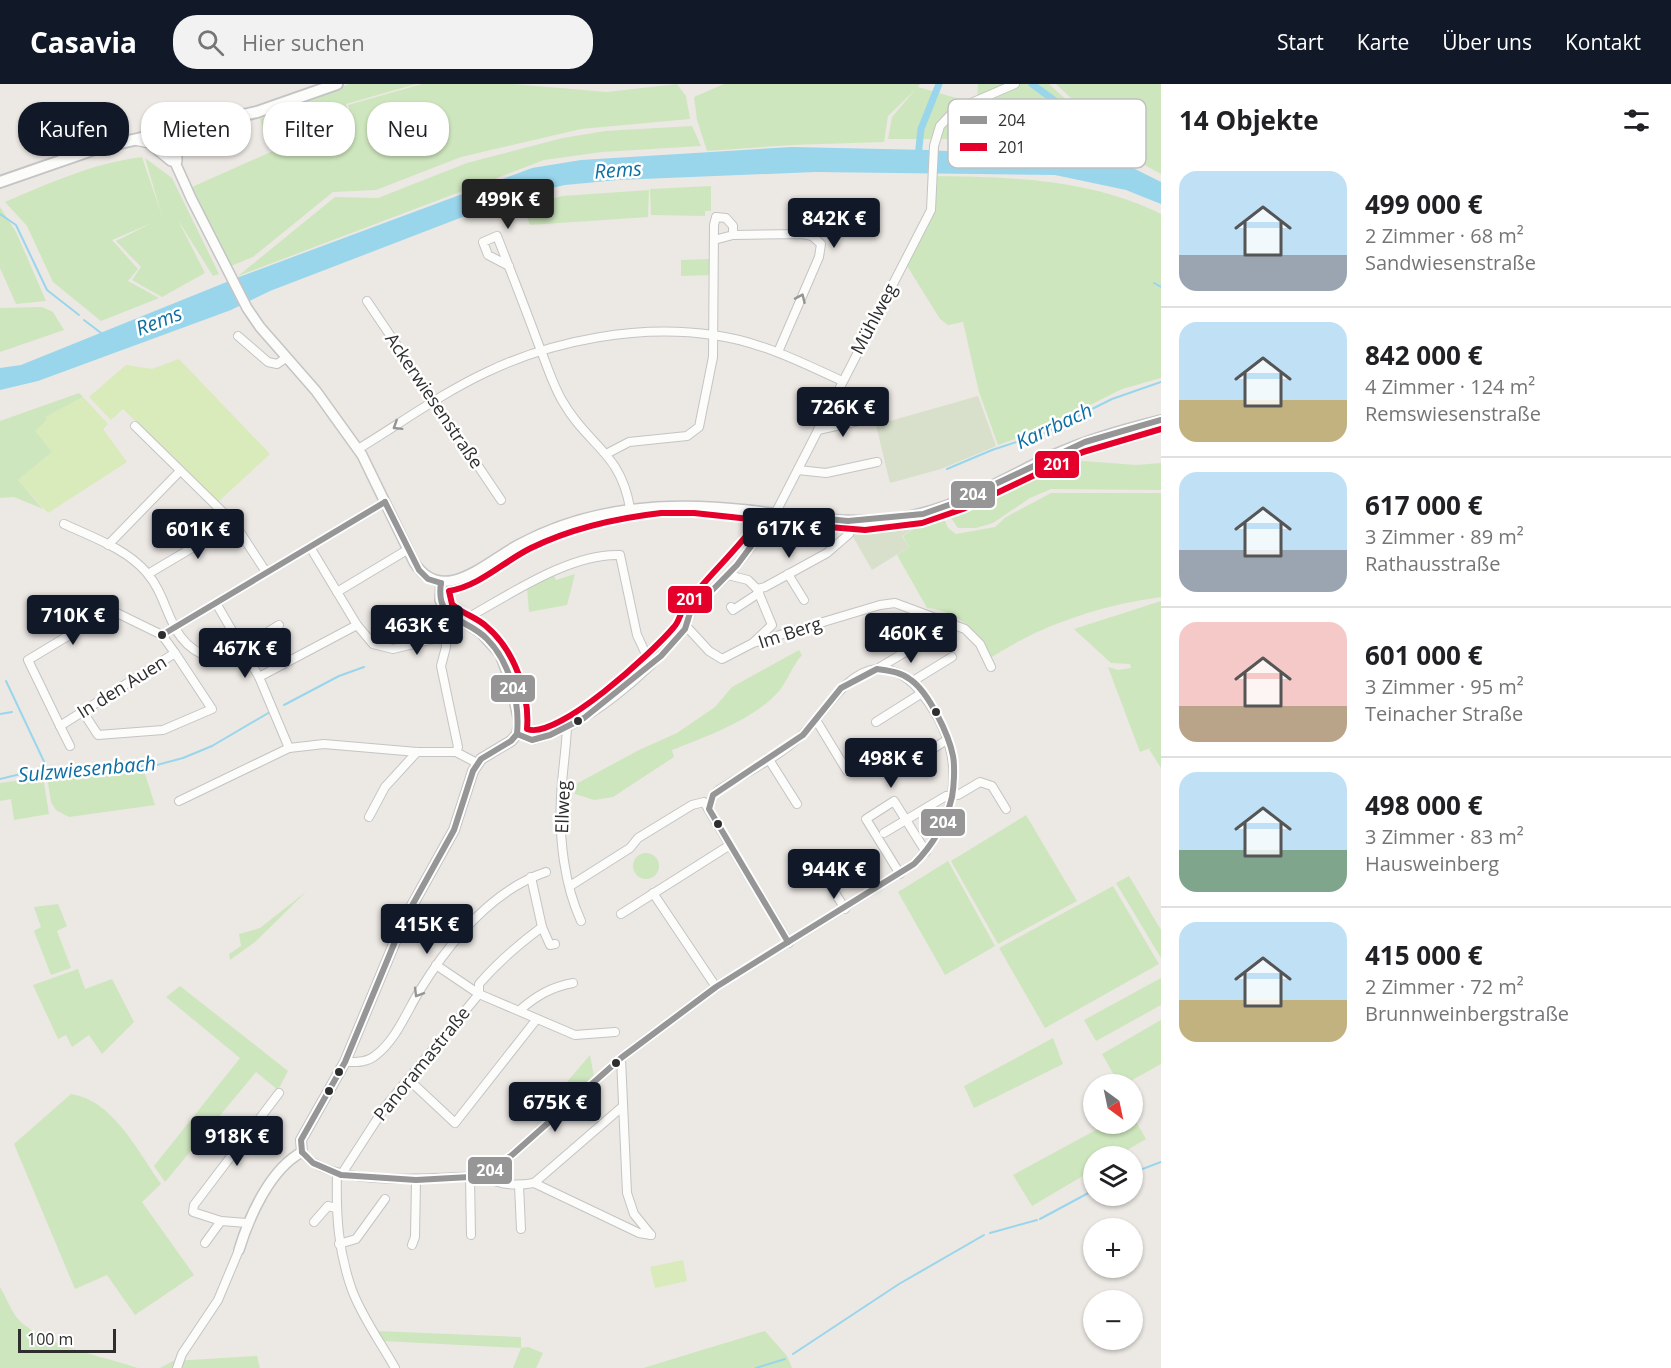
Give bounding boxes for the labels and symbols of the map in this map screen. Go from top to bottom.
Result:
legend [948,99,1146,168]
text: 204 [998,109,1025,131]
text: 201 [998,136,1025,158]
water label: Rems [593,154,643,185]
pin: 499K € [459,179,557,230]
pin: 842K € [785,198,883,249]
street label: Mühlweg [845,279,902,358]
one-way arrow [793,294,805,305]
water label: Rems [132,299,186,342]
street label: Ackerwiesenstraße [380,328,489,473]
pin: 726K € [794,387,892,438]
water label: Karrbach [1011,396,1097,455]
one-way arrow [393,418,403,430]
line badge: 201 [1034,450,1080,479]
text: 201 [1043,453,1071,475]
line badge: 204 [950,480,996,509]
text: 204 [959,483,987,505]
pin: 617K € [740,508,838,559]
pin: 601K € [149,509,247,560]
line badge: 201 [667,585,713,614]
text: 201 [676,588,704,610]
pin: 710K € [24,595,122,646]
pin: 463K € [368,605,466,656]
street label: Im Berg [755,610,825,654]
pin: 460K € [862,613,960,664]
pin: 467K € [196,628,294,679]
unlabelled marker [156,629,168,641]
street label: In den Auen [72,649,171,723]
line badge: 204 [490,674,536,703]
text: 204 [499,677,527,699]
unlabelled marker [930,706,942,718]
unlabelled marker [572,715,584,727]
pin: 498K € [842,738,940,789]
water label: Sulzwiesenbach [17,749,157,788]
street label: Ellweg [549,780,575,834]
line badge: 204 [920,808,966,837]
text: 204 [929,811,957,833]
unlabelled marker [712,818,724,830]
pin: 944K € [785,849,883,900]
pin: 415K € [378,904,476,955]
one-way arrow [414,987,426,997]
street label: Panoramastraße [368,1001,475,1125]
unlabelled marker [610,1057,622,1069]
unlabelled marker [333,1066,345,1078]
north arrow [1083,1074,1143,1134]
pin: 675K € [506,1082,604,1133]
unlabelled marker [323,1085,335,1097]
pin: 918K € [188,1116,286,1167]
line badge: 204 [467,1156,513,1185]
text: 204 [476,1159,504,1181]
scale bar [18,1326,116,1354]

